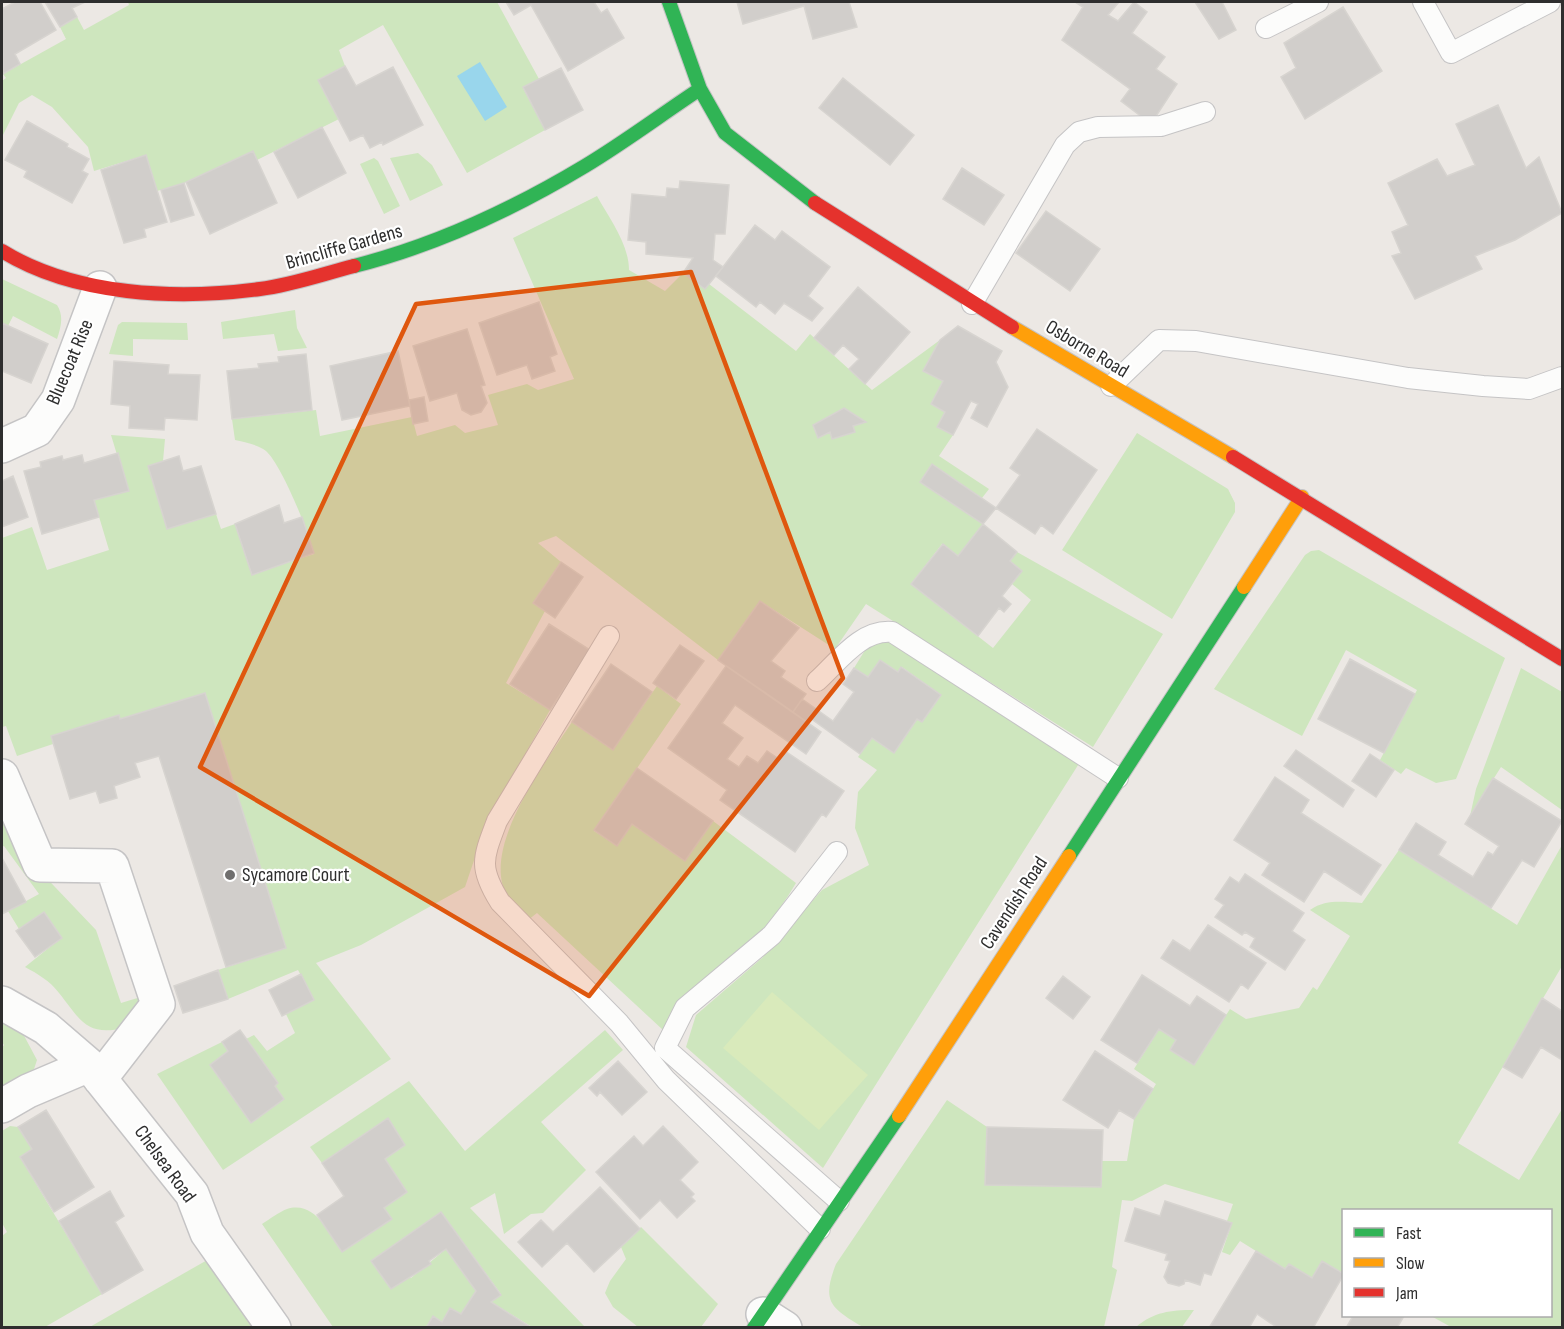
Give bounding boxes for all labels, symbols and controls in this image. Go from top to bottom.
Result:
street label: Brincliffe Gardens [283,219,405,275]
street label: Osborne Road [1041,315,1133,383]
street label: Bluecoat Rise [41,316,99,408]
street label: Cavendish Road [975,852,1053,954]
place label: Sycamore Court [242,863,350,887]
marker: Sycamore Court [223,868,237,882]
street label: Chelsea Road [129,1121,201,1207]
legend [1342,1209,1552,1317]
text: Fast [1396,1223,1422,1244]
text: Slow [1396,1253,1425,1274]
text: Jam [1395,1283,1418,1304]

